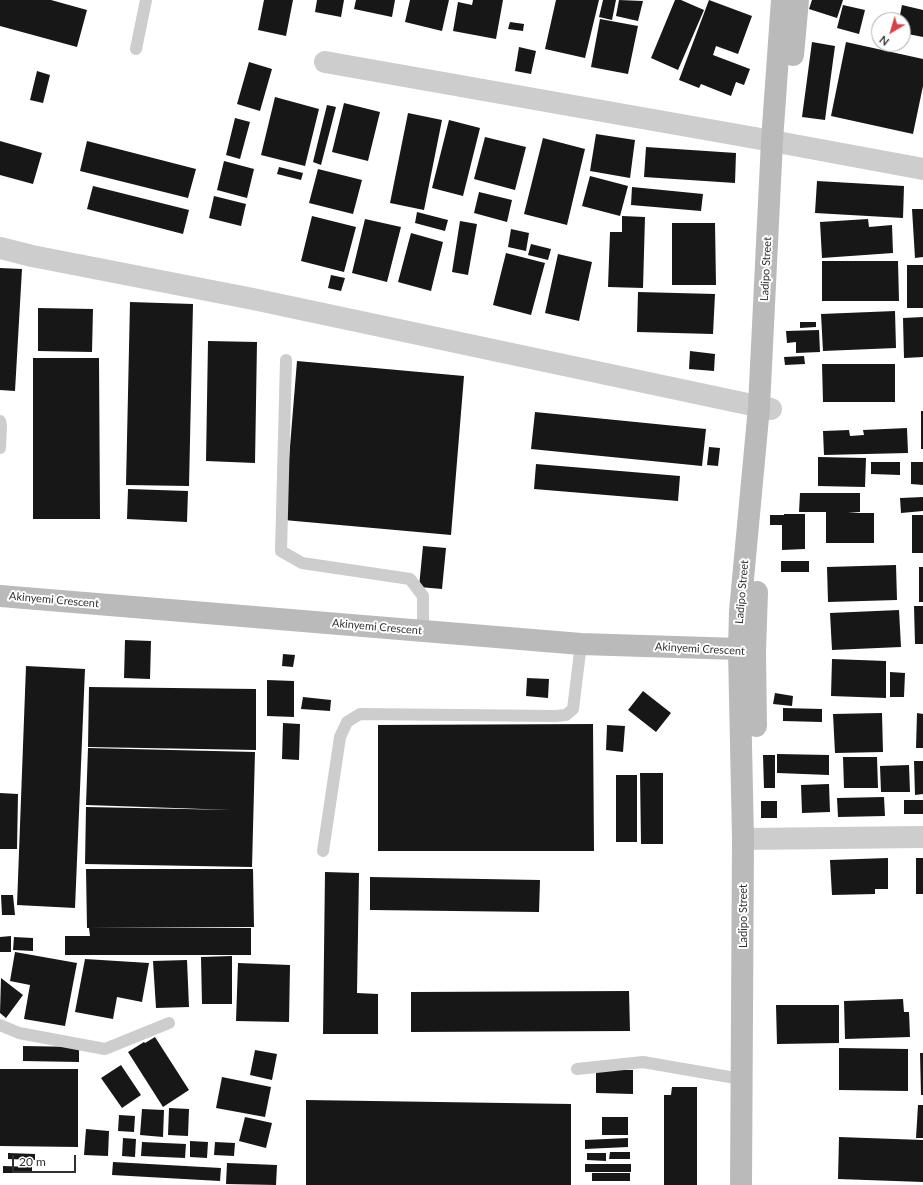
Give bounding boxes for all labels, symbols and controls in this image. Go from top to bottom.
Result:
north arrow [871,12,911,52]
text: N [877,33,891,49]
street label: Ladipo Street [758,237,774,301]
street label: Ladipo Street [733,559,751,625]
street label: Akinyemi Crescent [9,589,99,611]
street label: Akinyemi Crescent [332,616,422,638]
street label: Akinyemi Crescent [655,640,745,658]
street label: Ladipo Street [736,884,750,948]
scale bar [14,1147,78,1173]
text: 20 m [19,1154,46,1169]

